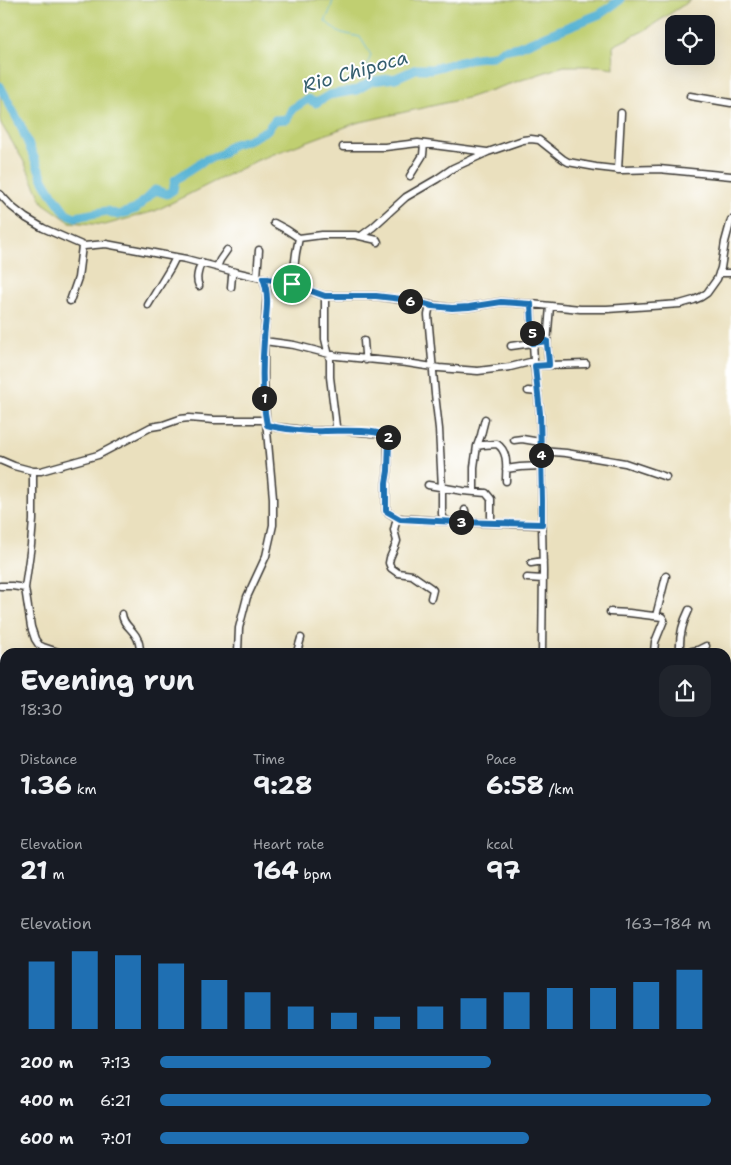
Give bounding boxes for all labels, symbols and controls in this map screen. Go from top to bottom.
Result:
map controls [665,15,715,65]
button: locate [665,15,715,65]
water label: Rio Chipoca [300,45,411,98]
pin [271,263,313,305]
icon: arrive [278,270,306,298]
pin: 6 [398,288,422,314]
text: 6 [406,292,415,310]
pin: 5 [520,320,544,346]
text: 5 [528,324,537,342]
pin: 1 [252,386,276,410]
text: 1 [261,389,268,407]
pin: 2 [376,424,400,450]
text: 2 [384,428,393,446]
pin: 4 [528,442,554,468]
text: 4 [537,446,546,464]
pin: 3 [448,510,474,534]
text: 3 [457,513,466,531]
text: Evening run [20,661,195,699]
button: share [659,665,711,717]
text: 18:30 [20,699,63,720]
text: Distance [20,750,77,768]
text: Time [253,750,285,768]
text: Pace [486,750,517,768]
text: 1.36 [20,768,72,802]
text: 9:28 [253,768,312,802]
text: 6:58 [486,768,544,802]
text: km [72,780,97,798]
text: /km [544,780,574,798]
text: Elevation [20,835,83,853]
text: Heart rate [253,835,324,853]
text: kcal [486,835,513,853]
text: 21 [20,853,48,887]
text: 164 [253,853,299,887]
text: 97 [486,853,521,887]
text: m [48,865,65,883]
text: bpm [299,865,332,883]
text: Elevation [20,913,92,934]
text: 163–184 m [625,913,711,934]
text: 200 m [20,1052,73,1073]
text: 7:13 [100,1052,131,1073]
text: 400 m [20,1090,74,1111]
text: 6:21 [100,1090,131,1111]
text: 600 m [20,1128,74,1149]
text: 7:01 [100,1128,132,1149]

